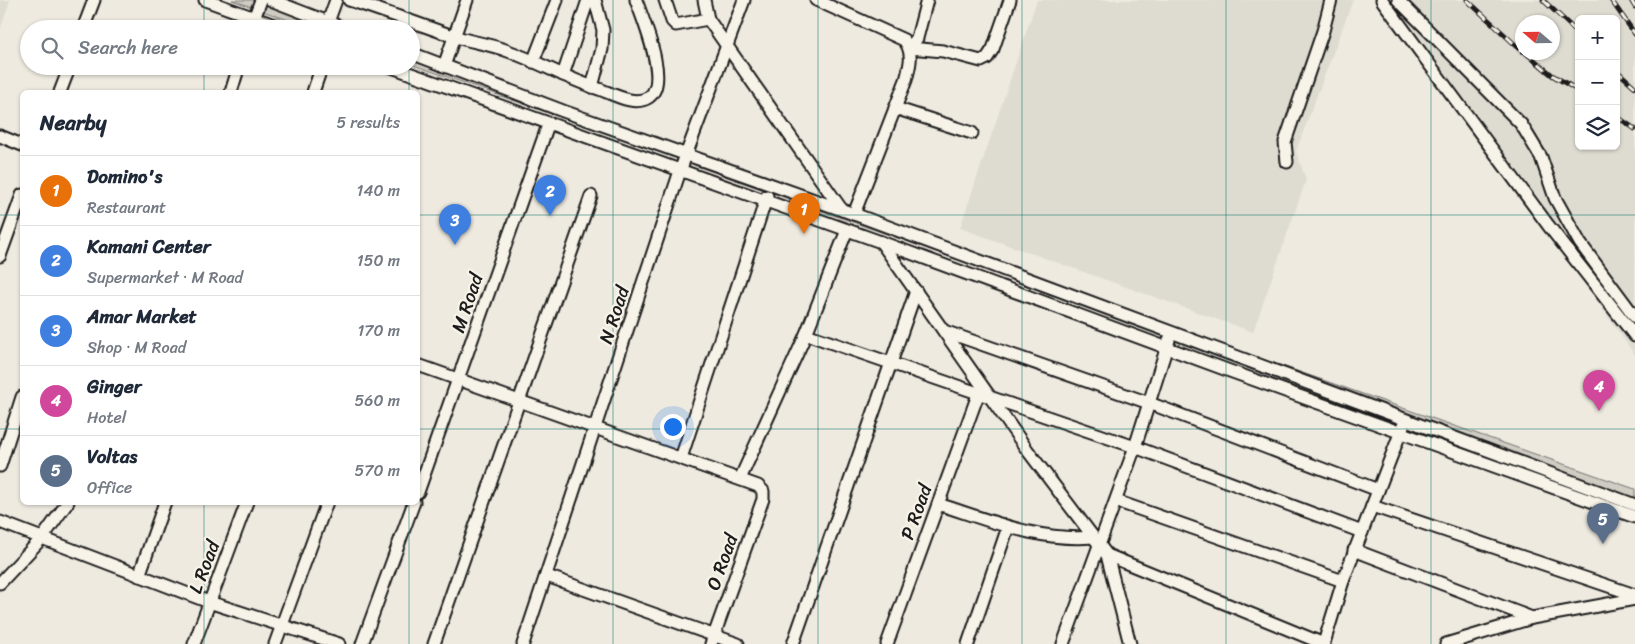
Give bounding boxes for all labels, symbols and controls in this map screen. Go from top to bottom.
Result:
north arrow [1515,15,1560,60]
map controls [1575,15,1620,150]
button: + [1575,15,1620,60]
search box [20,20,420,75]
text: Search here [78,31,178,64]
icon: search [38,34,66,62]
button: − [1575,60,1620,105]
text: Nearby [40,104,106,142]
button: layers [1575,105,1620,150]
text: 5 results [336,108,400,137]
text: Domino's [87,160,162,193]
pin: 2 [534,175,566,216]
text: 1 [53,176,59,205]
text: 140 m [357,176,400,205]
text: Restaurant [87,193,166,222]
pin: 1 [788,193,820,234]
pin: 3 [439,204,471,245]
text: Kamani Center [87,230,210,263]
text: 2 [51,246,61,275]
text: 150 m [357,246,400,275]
text: Supermarket · M Road [87,263,243,292]
street label: M Road [441,267,493,337]
street label: N Road [589,280,639,348]
text: Amar Market [87,300,197,333]
text: 3 [52,316,60,345]
text: 170 m [357,316,400,345]
text: Shop · M Road [87,333,186,362]
text: Ginger [87,370,141,403]
pin: 4 [1583,370,1615,411]
text: 4 [51,386,61,415]
text: 560 m [355,386,400,415]
text: Hotel [87,403,126,432]
your location [660,414,686,440]
text: Voltas [87,440,137,473]
text: 5 [51,456,61,485]
text: 570 m [355,456,400,485]
text: Office [87,473,132,502]
street label: P Road [891,478,942,545]
pin: 5 [1587,503,1619,544]
street label: O Road [697,527,748,595]
street label: L Road [179,534,230,598]

